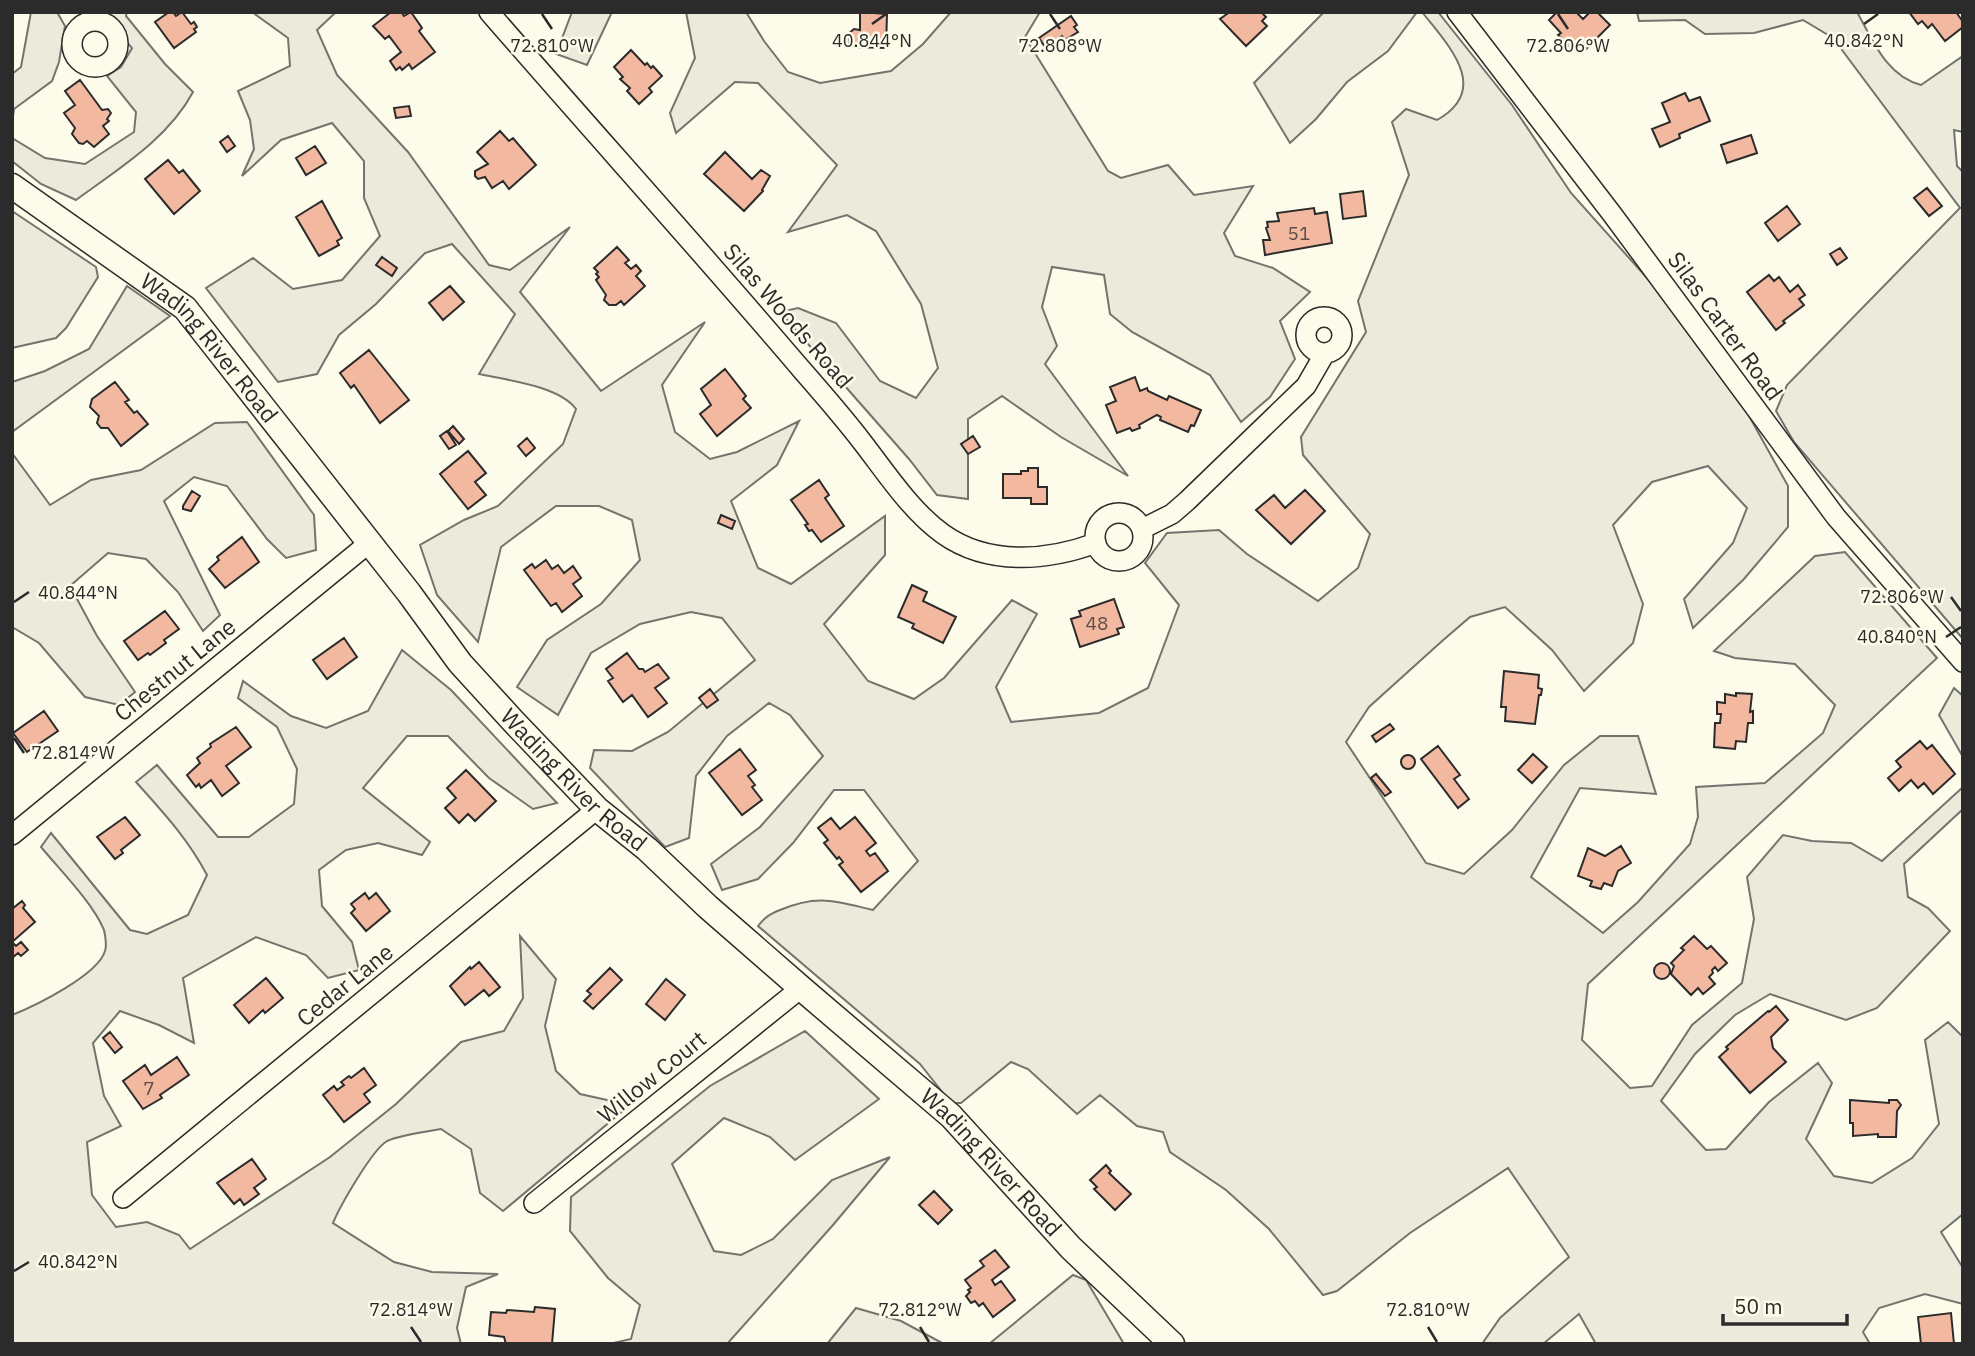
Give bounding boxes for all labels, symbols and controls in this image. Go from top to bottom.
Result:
text: 40.844°N [832,29,912,52]
text: 40.842°N [1824,29,1904,52]
text: 72.810°W [510,34,594,57]
text: 72.808°W [1018,34,1102,57]
text: 72.806°W [1526,34,1610,57]
house number: 51 [1288,221,1310,245]
street label: Silas Woods Road [717,236,860,394]
street label: Silas Carter Road [1662,245,1790,406]
street label: Wading River Road [135,265,285,428]
text: 40.844°N [38,581,118,604]
text: 72.806°W [1860,585,1944,608]
street label: Chestnut Lane [107,611,241,728]
house number: 48 [1086,611,1108,635]
text: 40.840°N [1857,625,1937,648]
street label: Wading River Road [495,701,654,857]
text: 72.814°W [31,741,115,764]
street label: Cedar Lane [290,936,399,1032]
street label: Willow Court [591,1023,712,1129]
house number: 7 [143,1076,155,1100]
street label: Wading River Road [915,1081,1069,1242]
text: 40.842°N [38,1250,118,1273]
scale bar [1723,1282,1847,1326]
text: 50 m [1734,1292,1783,1320]
text: 72.814°W [369,1298,453,1321]
text: 72.812°W [878,1298,962,1321]
text: 72.810°W [1386,1298,1470,1321]

